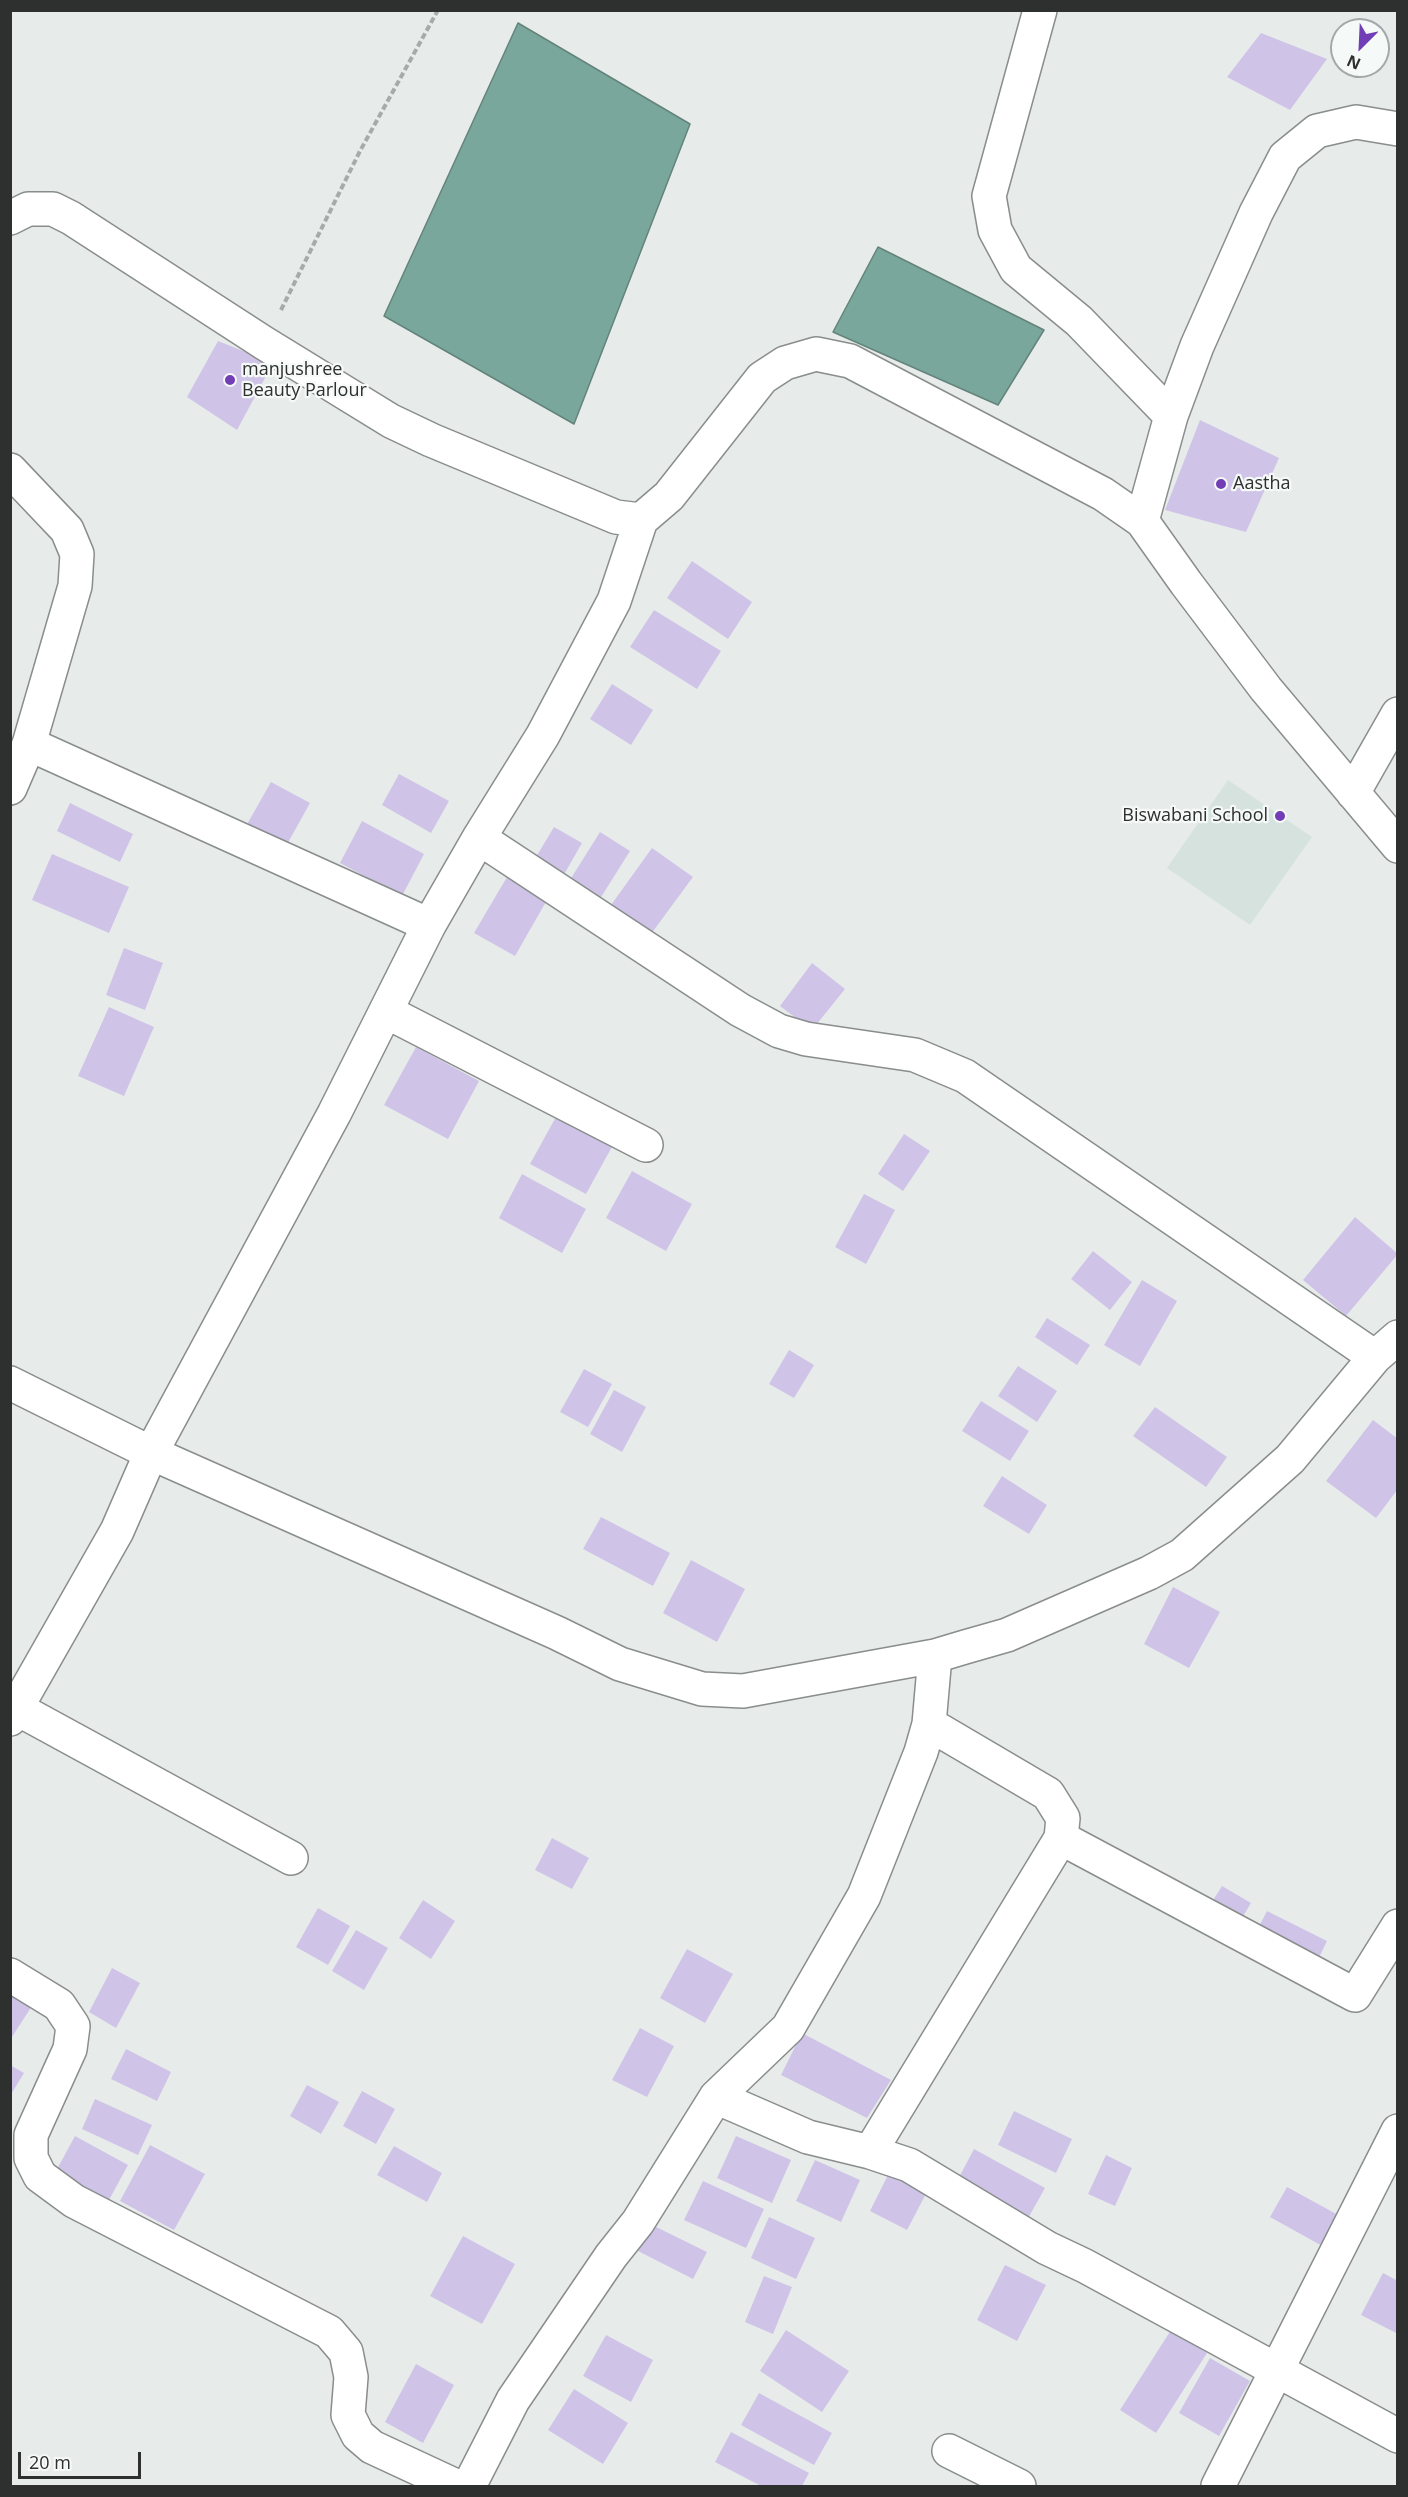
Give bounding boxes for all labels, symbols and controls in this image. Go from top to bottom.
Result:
north arrow [1330,18,1390,78]
text: N [1343,50,1364,75]
place label: manjushree Beauty Parlour [242,359,367,401]
marker: manjushree Beauty Parlour [223,373,237,387]
place label: Aastha [1233,473,1290,495]
marker: Aastha [1214,477,1228,491]
place label: Biswabani School [1122,805,1268,827]
marker: Biswabani School [1273,809,1287,823]
scale bar [21,2440,144,2478]
text: 20 m [29,2450,71,2474]

